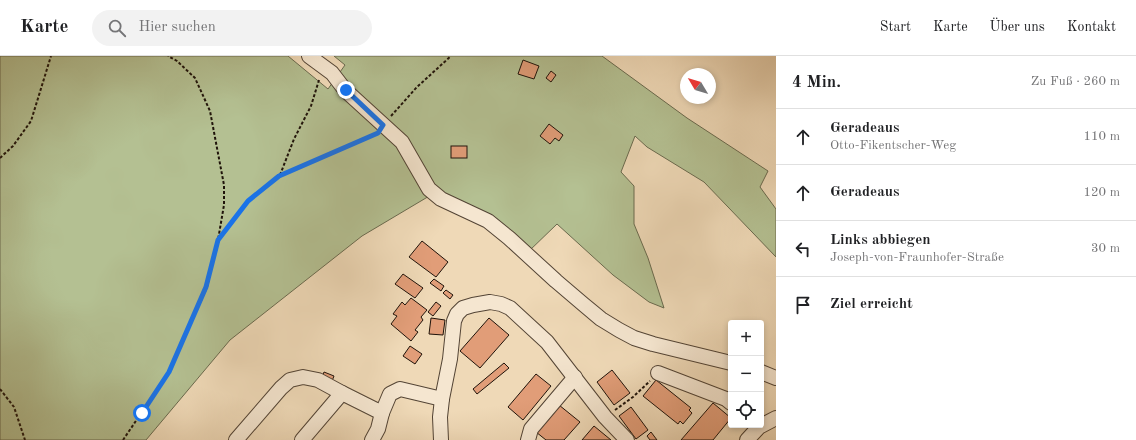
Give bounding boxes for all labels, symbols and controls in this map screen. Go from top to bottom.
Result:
search box [92,10,372,46]
icon: search [106,17,128,39]
text: Karte [20,18,68,37]
text: Hier suchen [138,20,216,35]
text: Start [880,20,911,34]
text: Karte [933,20,968,34]
text: Über uns [990,20,1045,34]
text: Kontakt [1067,20,1116,34]
north arrow [680,68,716,104]
text: 4 Min. [792,74,841,91]
text: Zu Fuß · 260 m [1031,75,1120,88]
route end [337,81,355,99]
text: Geradeaus [830,121,899,136]
icon: ahead [792,126,814,148]
text: 110 m [1083,130,1120,143]
text: Otto-Fikentscher-Weg [830,139,956,152]
icon: ahead [792,182,814,204]
text: Geradeaus [830,185,899,200]
text: 120 m [1083,186,1120,199]
text: Links abbiegen [830,233,931,248]
icon: left [792,238,814,260]
text: 30 m [1091,242,1120,255]
text: Joseph-von-Fraunhofer-Straße [830,251,1004,264]
icon: arrive [792,294,814,316]
text: Ziel erreicht [830,297,913,312]
map controls [728,320,764,428]
button: + [728,320,764,356]
button: − [728,356,764,392]
button: locate [728,392,764,428]
route start [133,404,151,422]

